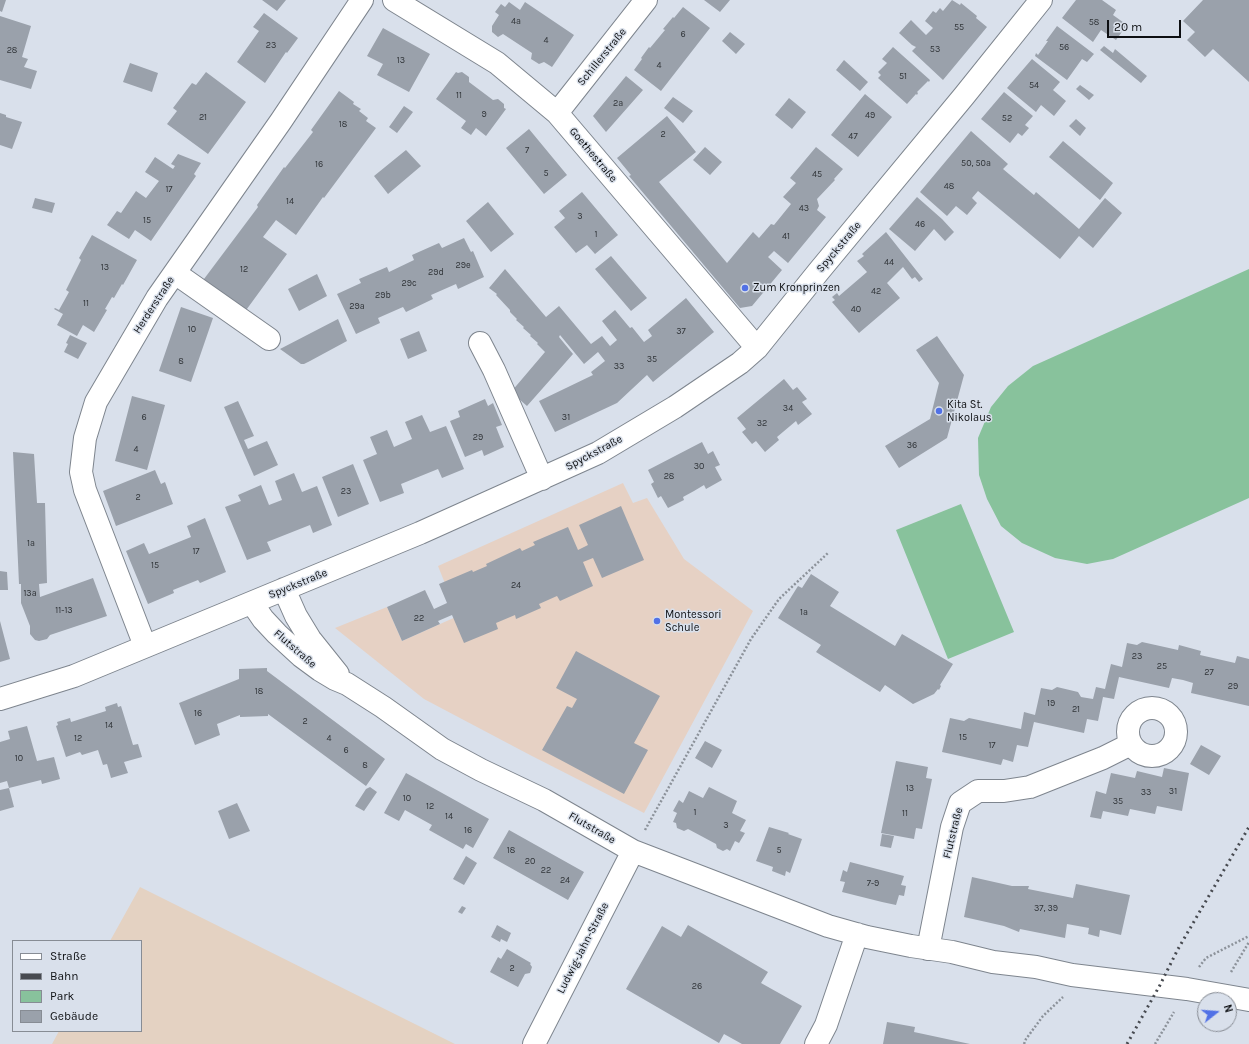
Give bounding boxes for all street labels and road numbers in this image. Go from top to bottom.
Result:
street label: Schillerstraße [575,26,629,88]
street label: Goethestraße [566,125,620,185]
street label: Spyckstraße [814,219,864,275]
street label: Herderstraße [131,274,177,336]
street label: Spyckstraße [563,433,625,473]
street label: Spyckstraße [267,566,329,602]
street label: Flutstraße [271,627,319,671]
street label: Flutstraße [940,806,966,860]
street label: Flutstraße [566,809,618,847]
street label: Ludwig-Jahn-Straße [554,900,612,996]

